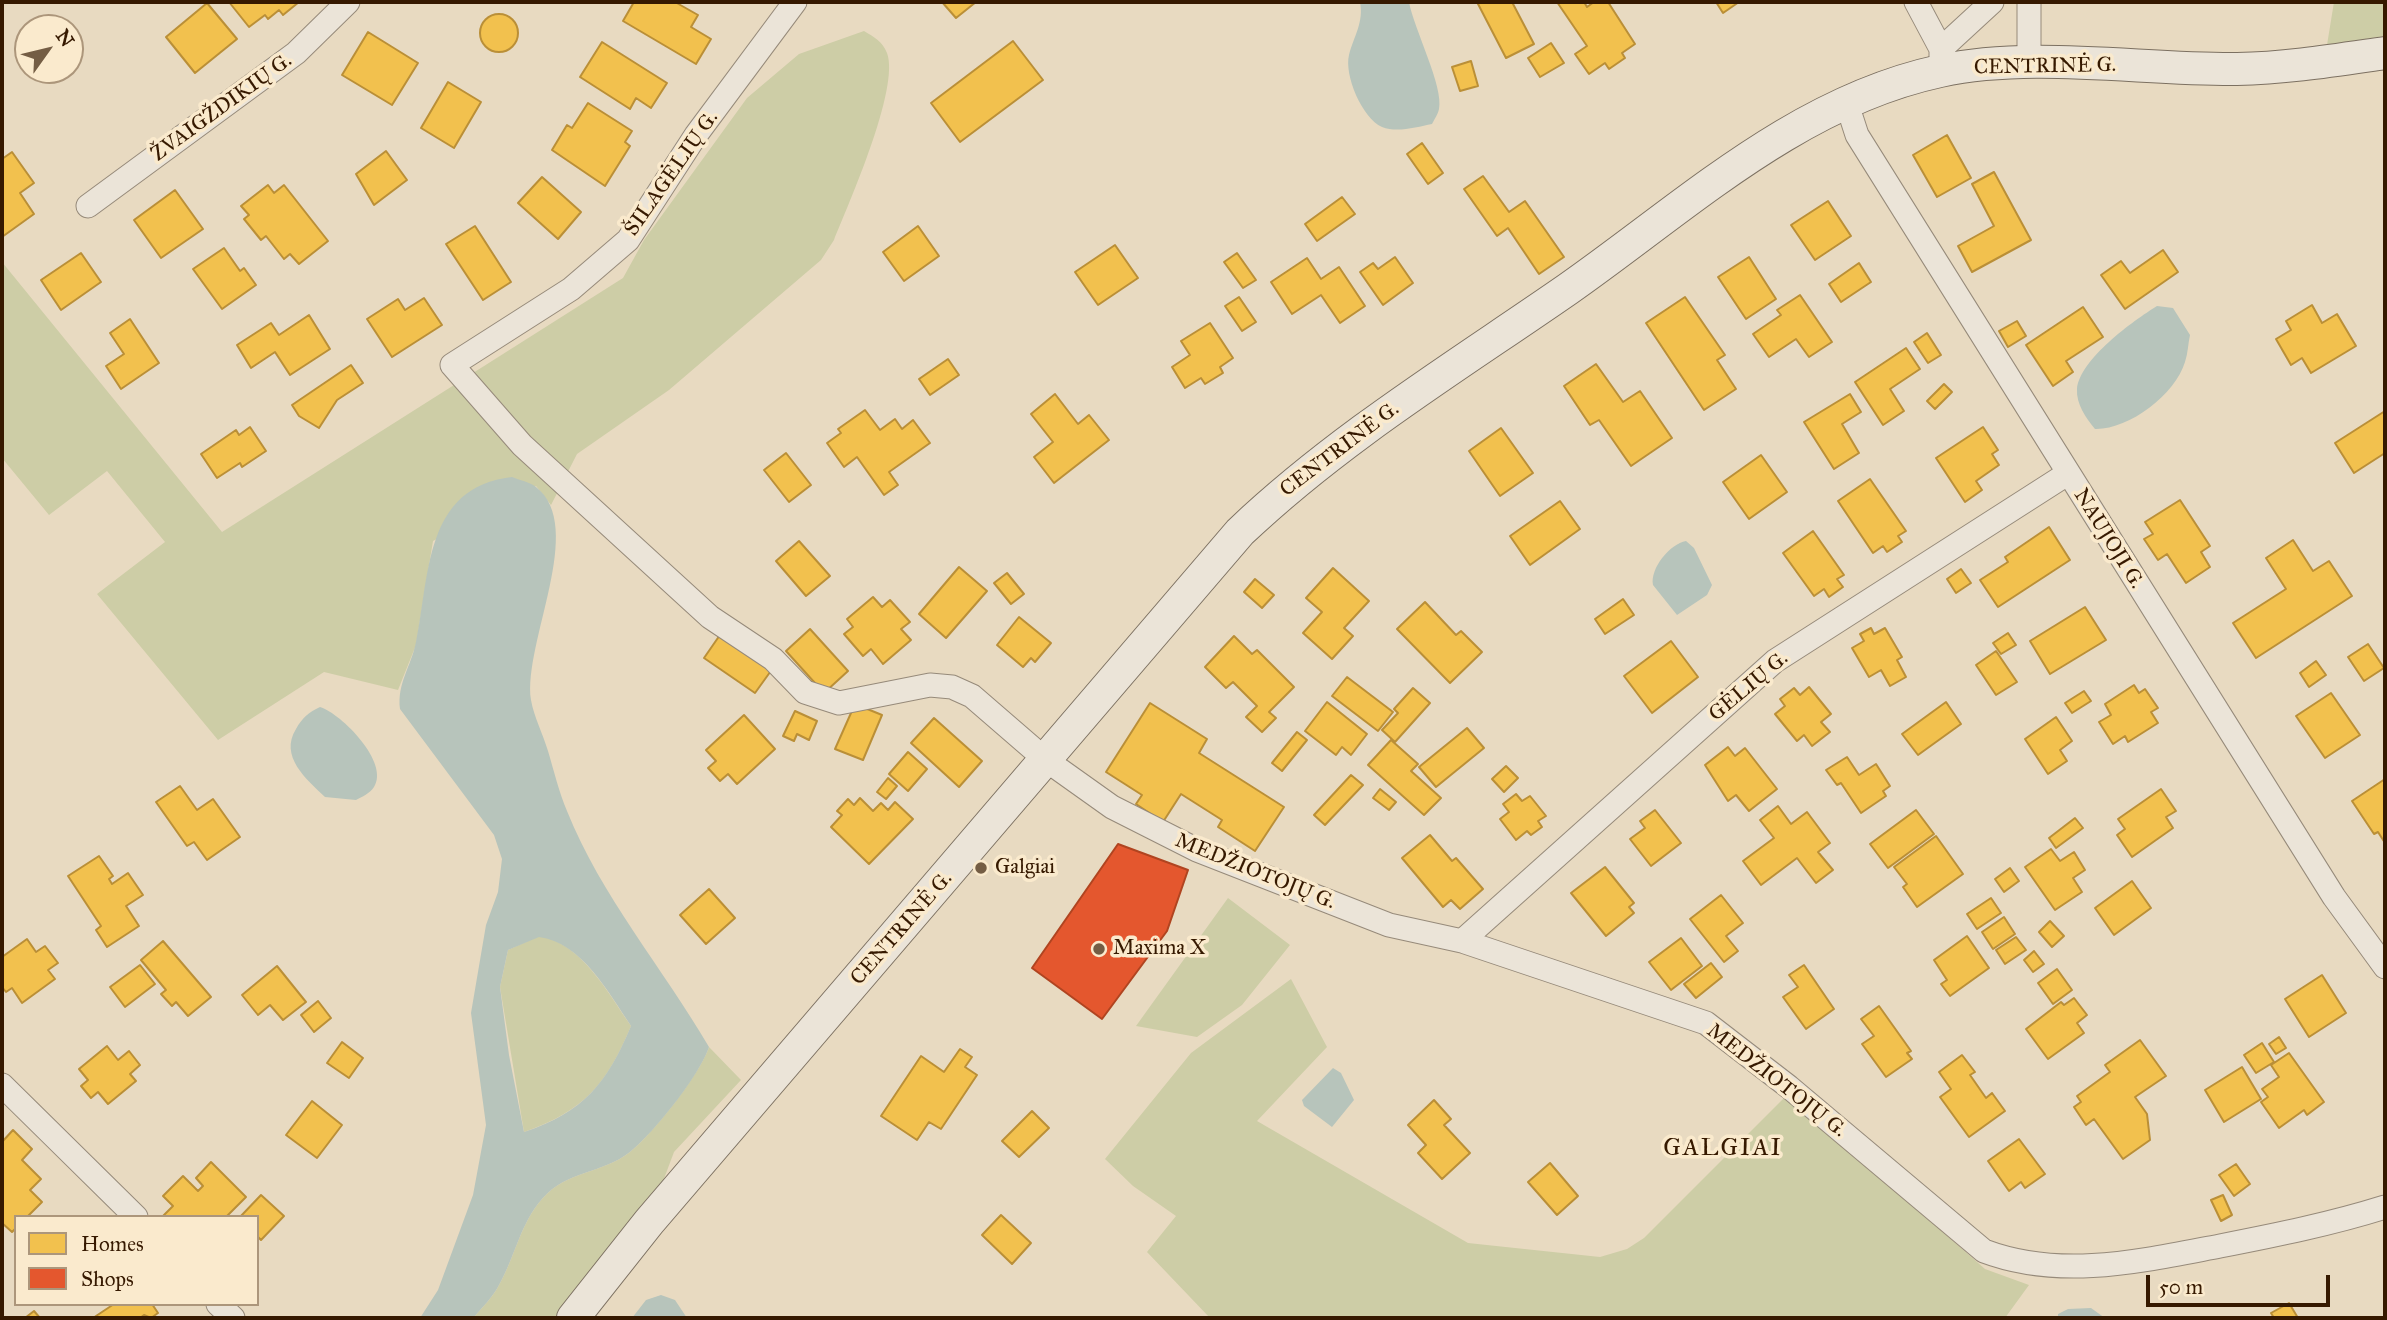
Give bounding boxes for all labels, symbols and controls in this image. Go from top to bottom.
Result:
north arrow [14,14,84,84]
text: N [51,25,79,51]
street label: ŽVAIGŽDIKIŲ G. [147,49,297,167]
street label: CENTRINĖ G. [1974,53,2116,81]
street label: ŠILAGĖLIŲ G. [620,107,724,241]
street label: CENTRINĖ G. [1276,397,1404,503]
street label: NAUJOJI G. [2067,484,2149,594]
street label: GĖLIŲ G. [1704,647,1794,727]
street label: MEDŽIOTOJŲ G. [1171,828,1339,916]
place label: Galgiai [995,855,1055,881]
marker: Galgiai [973,860,989,876]
street label: CENTRINĖ G. [846,867,958,991]
place label: Maxima X [1113,936,1206,962]
marker: Maxima X [1091,941,1107,957]
street label: MEDŽIOTOJŲ G. [1701,1019,1851,1143]
district label: GALGIAI [1664,1135,1782,1163]
legend [14,1215,259,1306]
text: Homes [81,1231,144,1257]
scale bar [2149,1260,2333,1304]
text: Shops [81,1266,134,1292]
text: 50 m [2159,1274,2203,1300]

